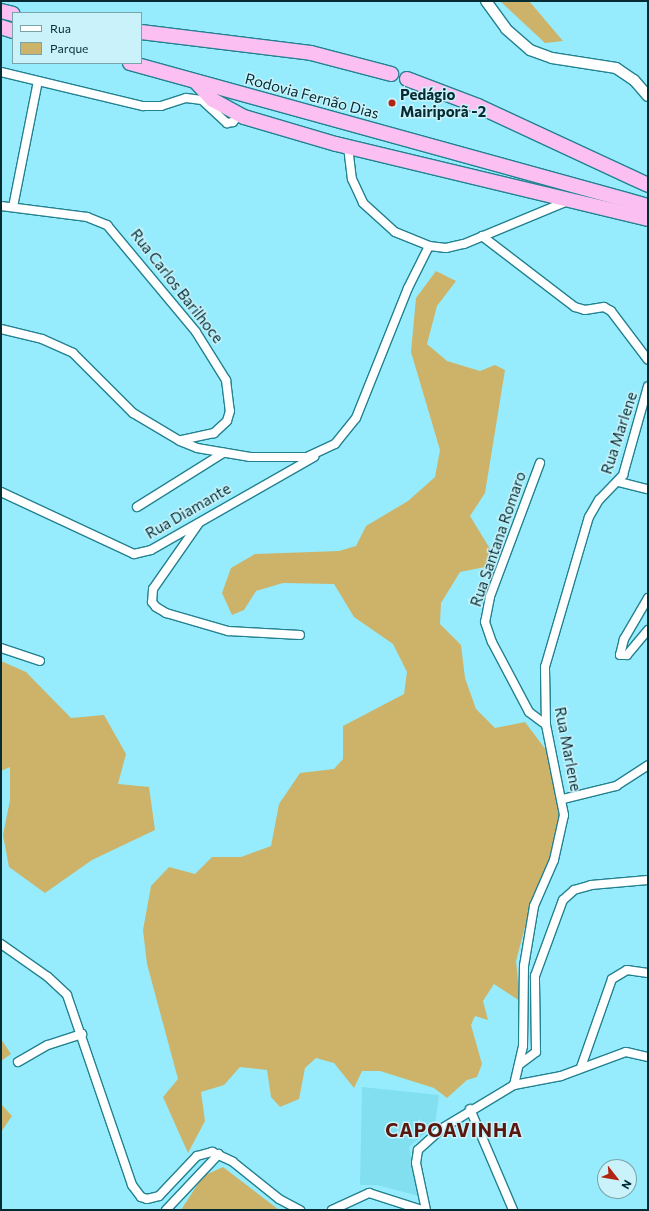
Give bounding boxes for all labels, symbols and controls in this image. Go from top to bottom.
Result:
legend [12,12,142,64]
text: Rua [50,21,71,35]
text: Parque [50,41,88,55]
street label: Rodovia Fernão Dias [243,69,381,123]
place label: Pedágio Mairiporã -2 [400,85,486,120]
marker: Pedágio Mairiporã -2 [387,98,397,108]
street label: Rua Carlos Barilhoce [127,225,227,347]
street label: Rua Marlene [597,390,641,476]
street label: Rua Santana Romaro [466,469,530,609]
street label: Rua Diamante [142,479,234,543]
street label: Rua Marlene [551,705,585,793]
district label: CAPOAVINHA [385,1119,523,1141]
north arrow [597,1159,637,1199]
text: N [619,1178,635,1192]

